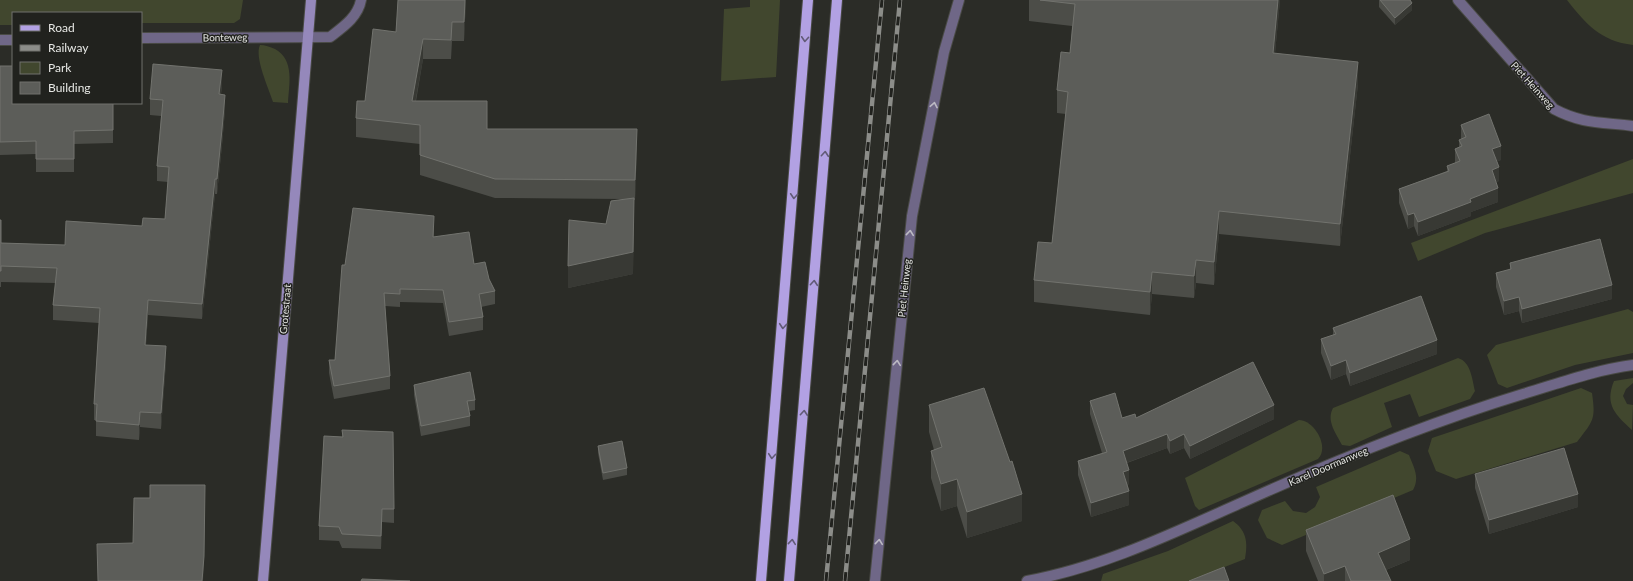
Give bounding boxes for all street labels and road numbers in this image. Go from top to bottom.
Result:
street label: Bonteweg [203,31,247,43]
street label: Piet Heinweg [1509,59,1557,111]
street label: Piet Heinweg [895,258,913,318]
street label: Grotestraat [277,283,293,334]
street label: Karel Doormanweg [1287,444,1369,488]

